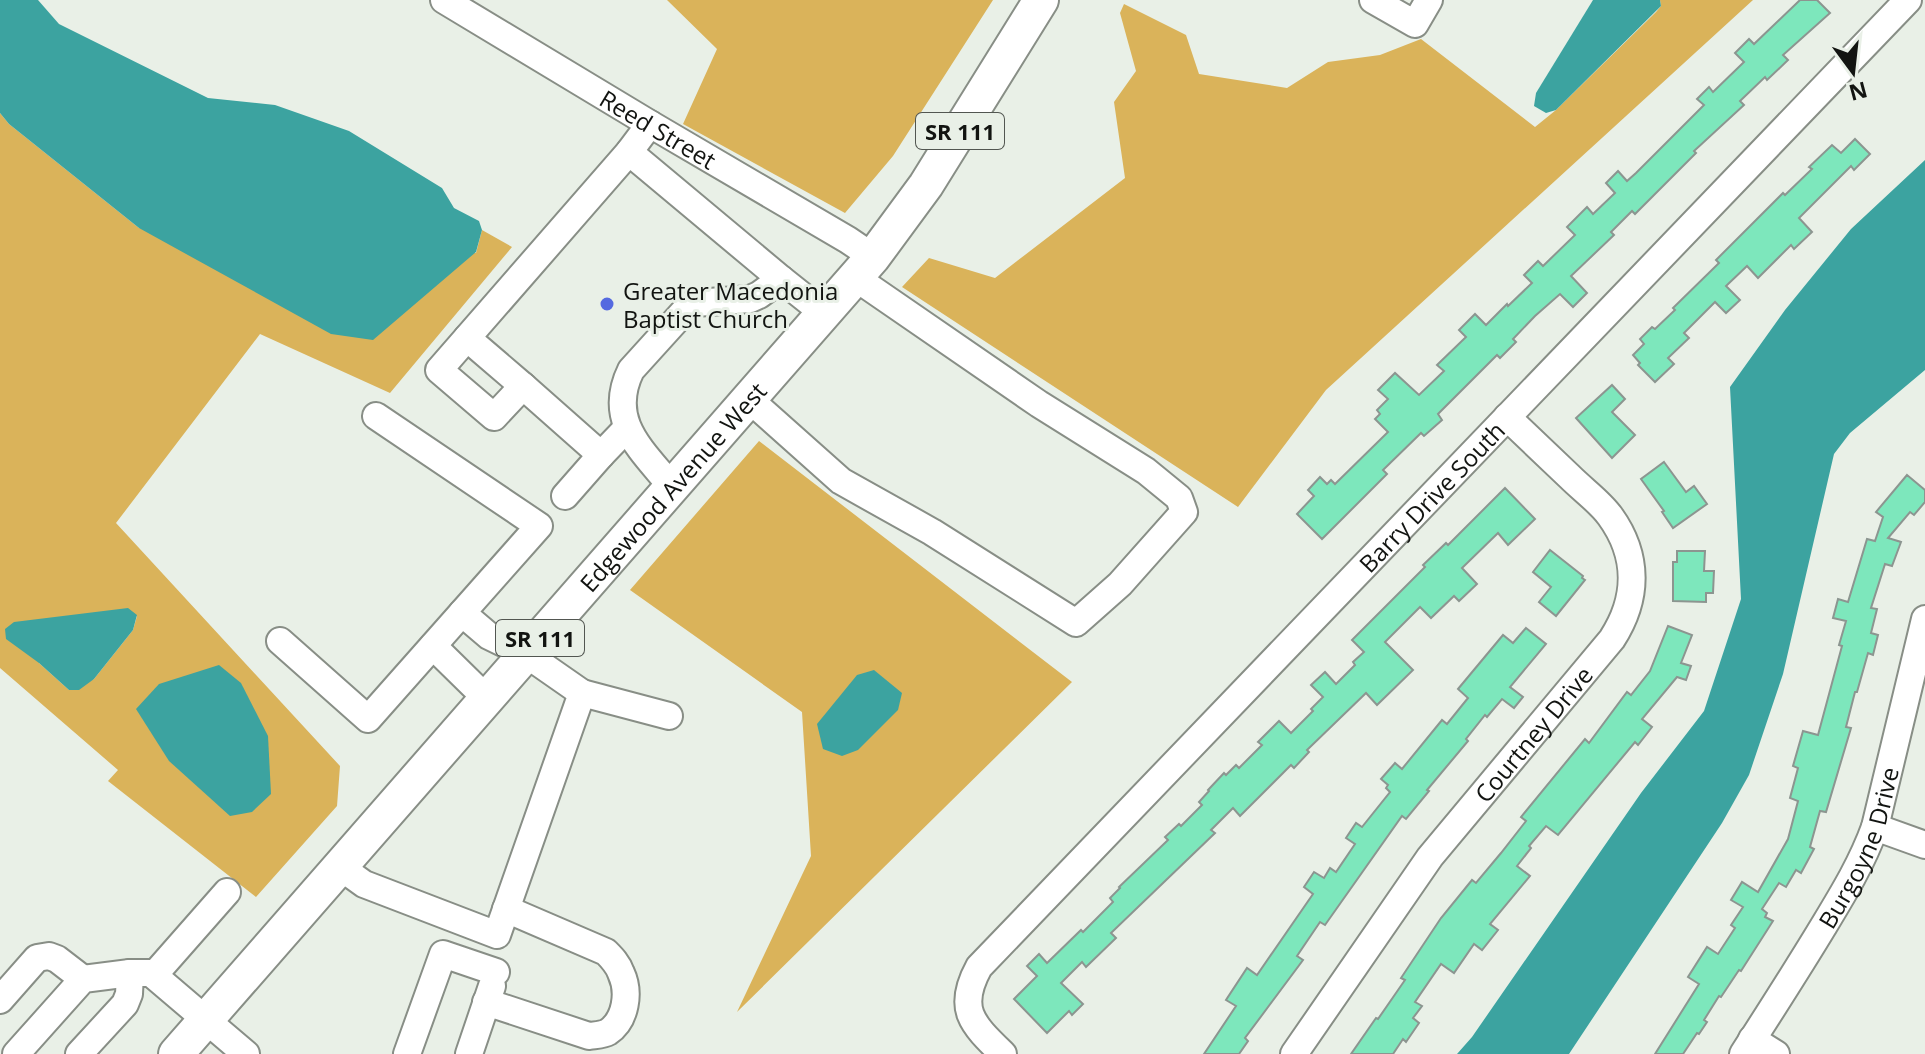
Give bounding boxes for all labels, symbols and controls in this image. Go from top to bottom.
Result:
north arrow [1813,32,1893,112]
text: N [1846,75,1871,109]
street label: Reed Street [594,81,723,176]
road number: SR 111 [916,113,1004,149]
place label: Greater Macedonia Baptist Church [623,274,838,335]
marker: Greater Macedonia Baptist Church [598,295,616,313]
street label: Edgewood Avenue West [572,375,773,598]
street label: Barry Drive South [1351,414,1511,579]
road number: SR 111 [496,620,584,656]
street label: Courtney Drive [1466,659,1599,809]
street label: Burgoyne Drive [1810,763,1905,934]

